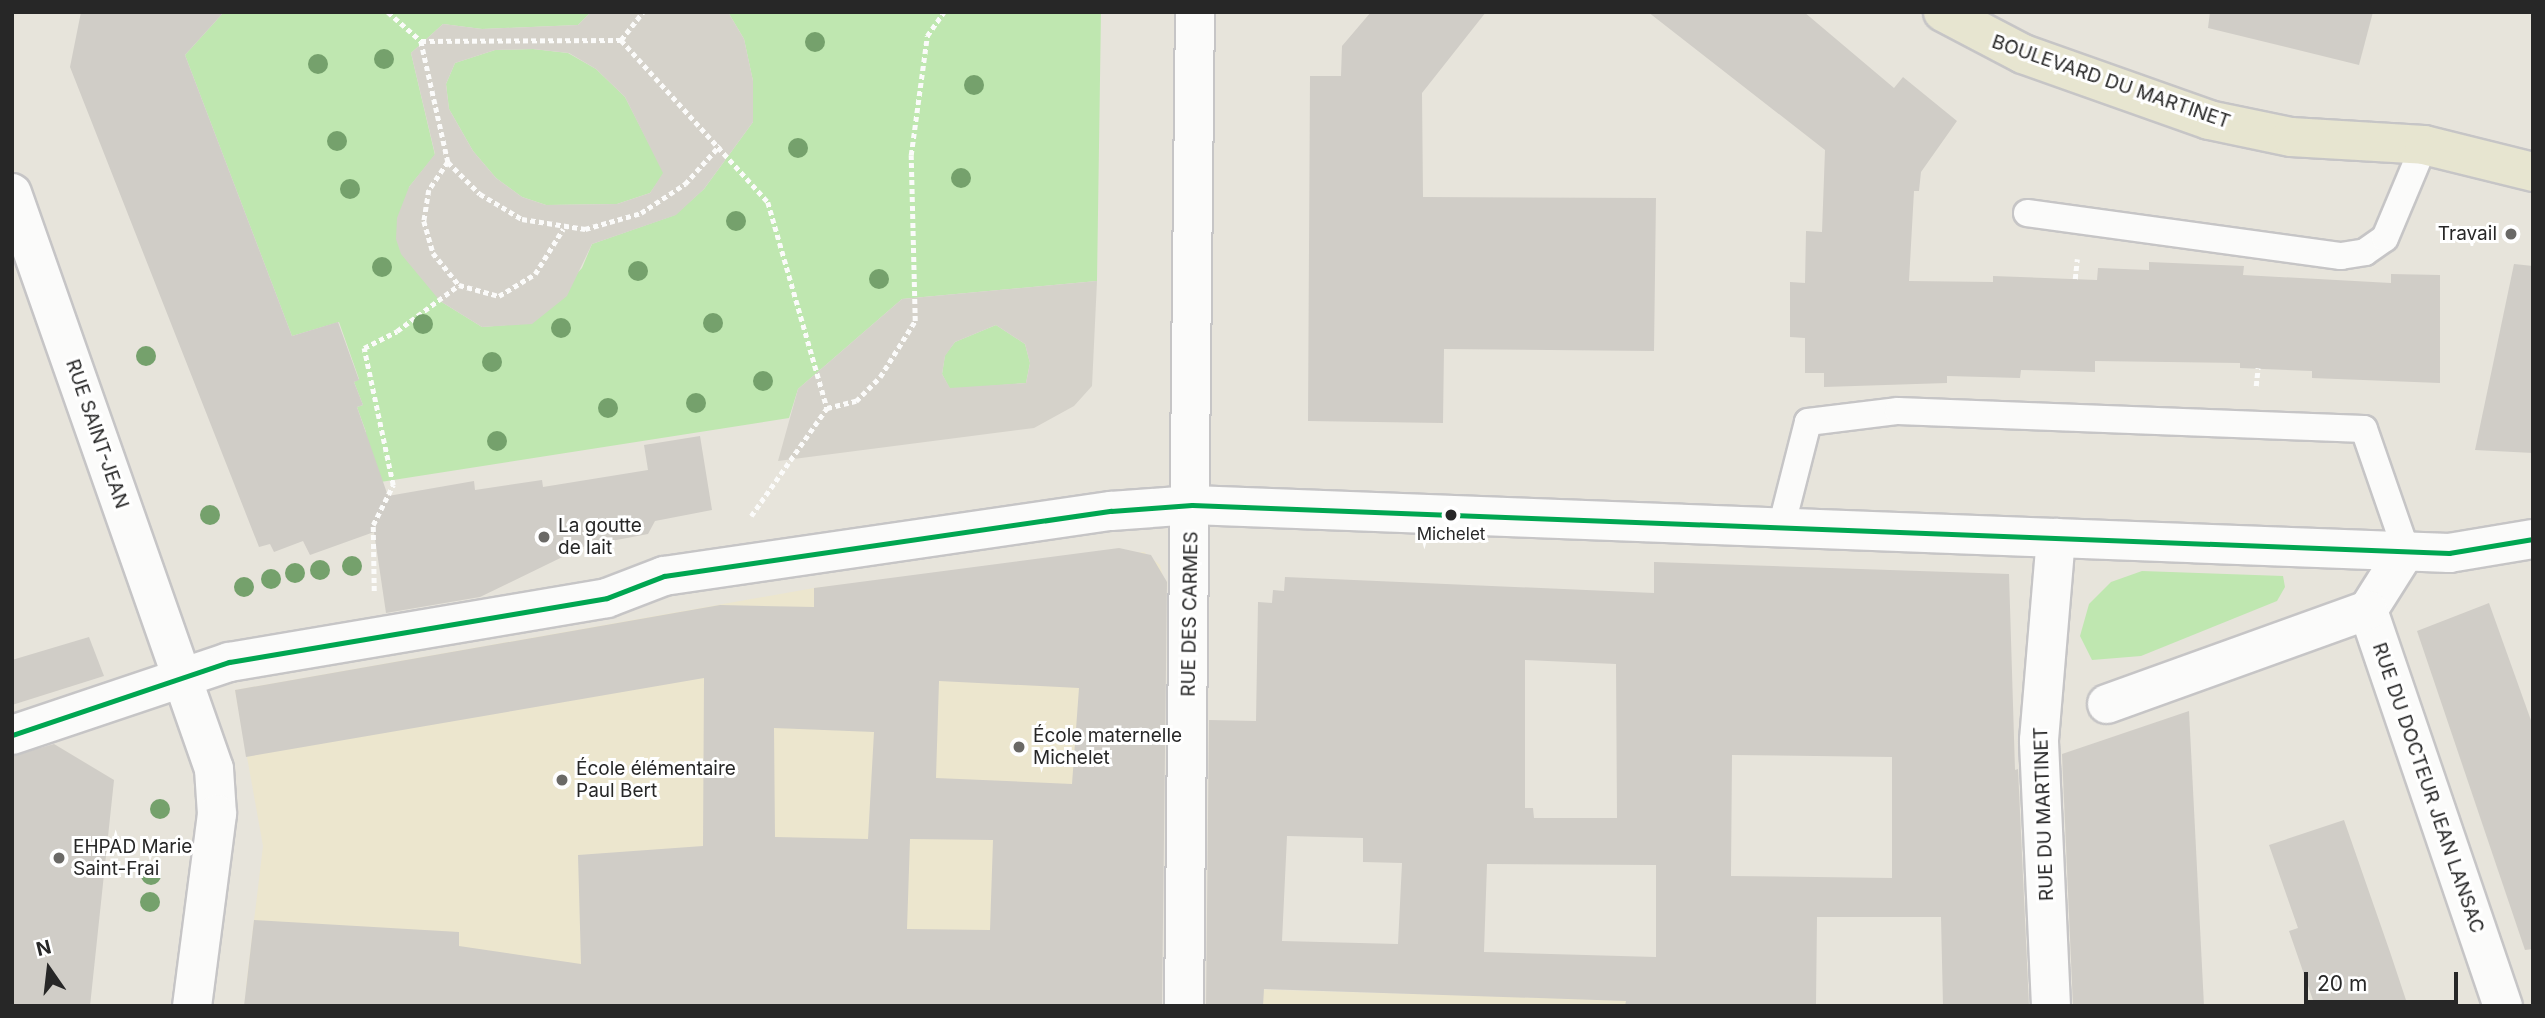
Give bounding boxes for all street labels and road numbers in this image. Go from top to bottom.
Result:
street label: BOULEVARD DU MARTINET [1989,30,2233,134]
street label: RUE SAINT-JEAN [61,356,133,512]
street label: RUE DES CARMES [1177,531,1203,697]
street label: RUE DU DOCTEUR JEAN LANSAC [2367,640,2489,936]
street label: RUE DU MARTINET [2030,727,2058,901]

